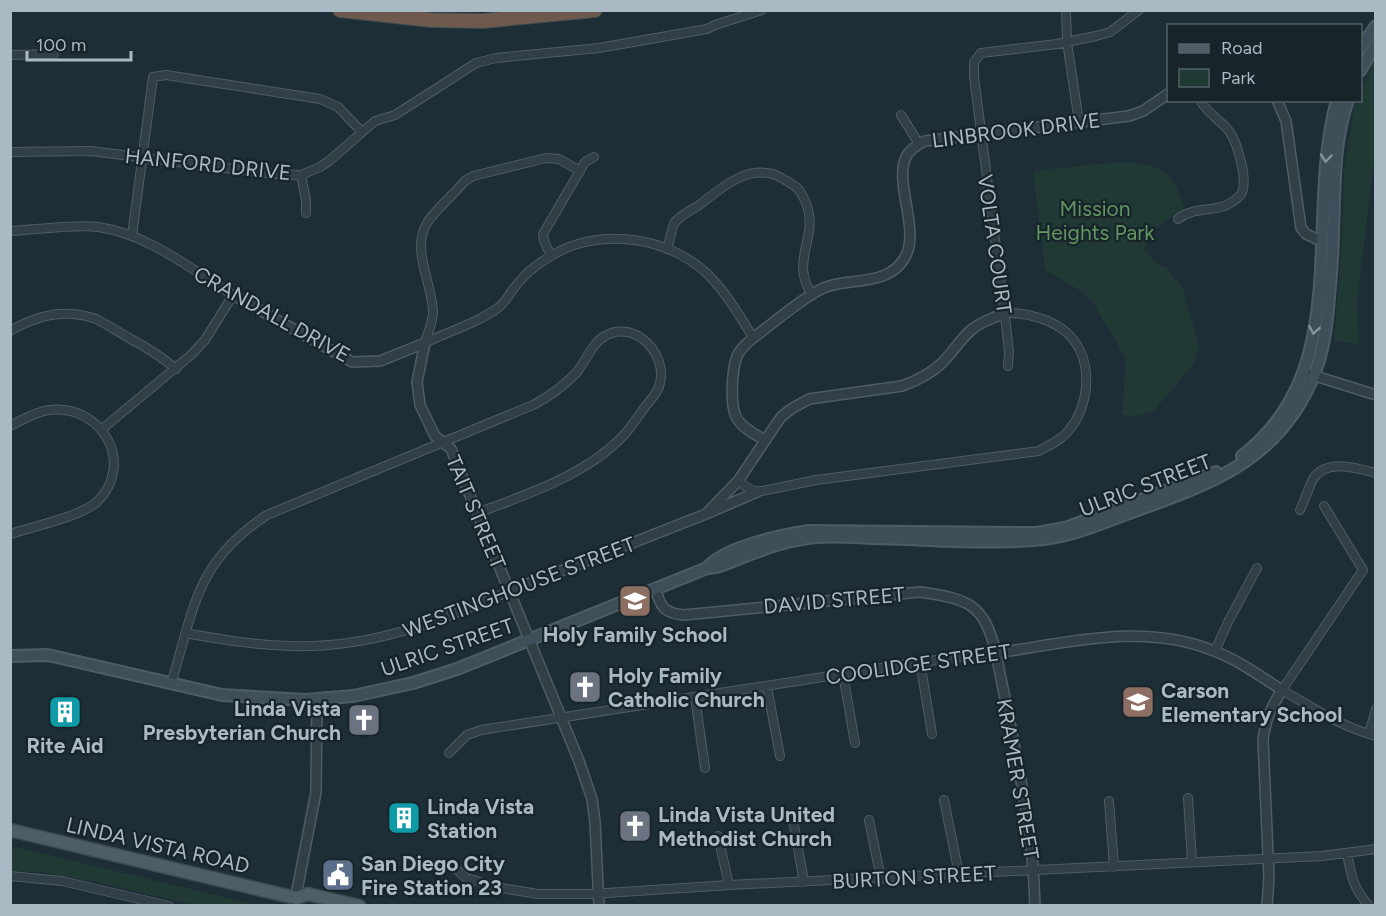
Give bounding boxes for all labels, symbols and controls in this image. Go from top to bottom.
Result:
scale bar [27,24,130,62]
legend [1167,24,1362,102]
text: 100 m [36,34,86,56]
text: Road [1221,37,1262,59]
text: Park [1221,67,1256,89]
street label: LINBROOK DRIVE [930,107,1102,153]
street label: HANFORD DRIVE [124,143,292,185]
one-way arrow [1319,153,1332,162]
street label: VOLTA COURT [973,173,1017,316]
park label: Mission Heights Park [1035,196,1155,245]
street label: CRANDALL DRIVE [190,261,354,367]
one-way arrow [1308,325,1321,335]
street label: ULRIC STREET [1076,448,1215,522]
street label: TAIT STREET [441,451,511,573]
street label: WESTINGHOUSE STREET [399,531,639,643]
street label: DAVID STREET [762,581,906,619]
school or university icon: Holy Family School [617,583,653,619]
street label: ULRIC STREET [377,612,517,681]
place label: Holy Family School [543,622,727,647]
street label: COOLIDGE STREET [824,639,1012,689]
place label: Holy Family Catholic Church [608,663,765,712]
church icon: Holy Family Catholic Church [567,669,603,705]
place label: Carson Elementary School [1161,678,1342,727]
school or university icon: Carson Elementary School [1120,684,1156,720]
building icon: Rite Aid [47,694,83,730]
place label: Linda Vista Presbyterian Church [143,696,341,745]
street label: KRAMER STREET [992,697,1045,862]
church icon: Linda Vista Presbyterian Church [346,702,382,738]
place label: Rite Aid [27,733,103,758]
place label: Linda Vista Station [427,794,534,843]
building icon: Linda Vista Station [386,800,422,836]
place label: Linda Vista United Methodist Church [658,802,835,851]
church icon: Linda Vista United Methodist Church [617,808,653,844]
street label: LINDA VISTA ROAD [64,812,252,878]
place label: San Diego City Fire Station 23 [361,851,506,900]
public building icon: San Diego City Fire Station 23 [320,857,356,893]
street label: BURTON STREET [831,860,997,894]

